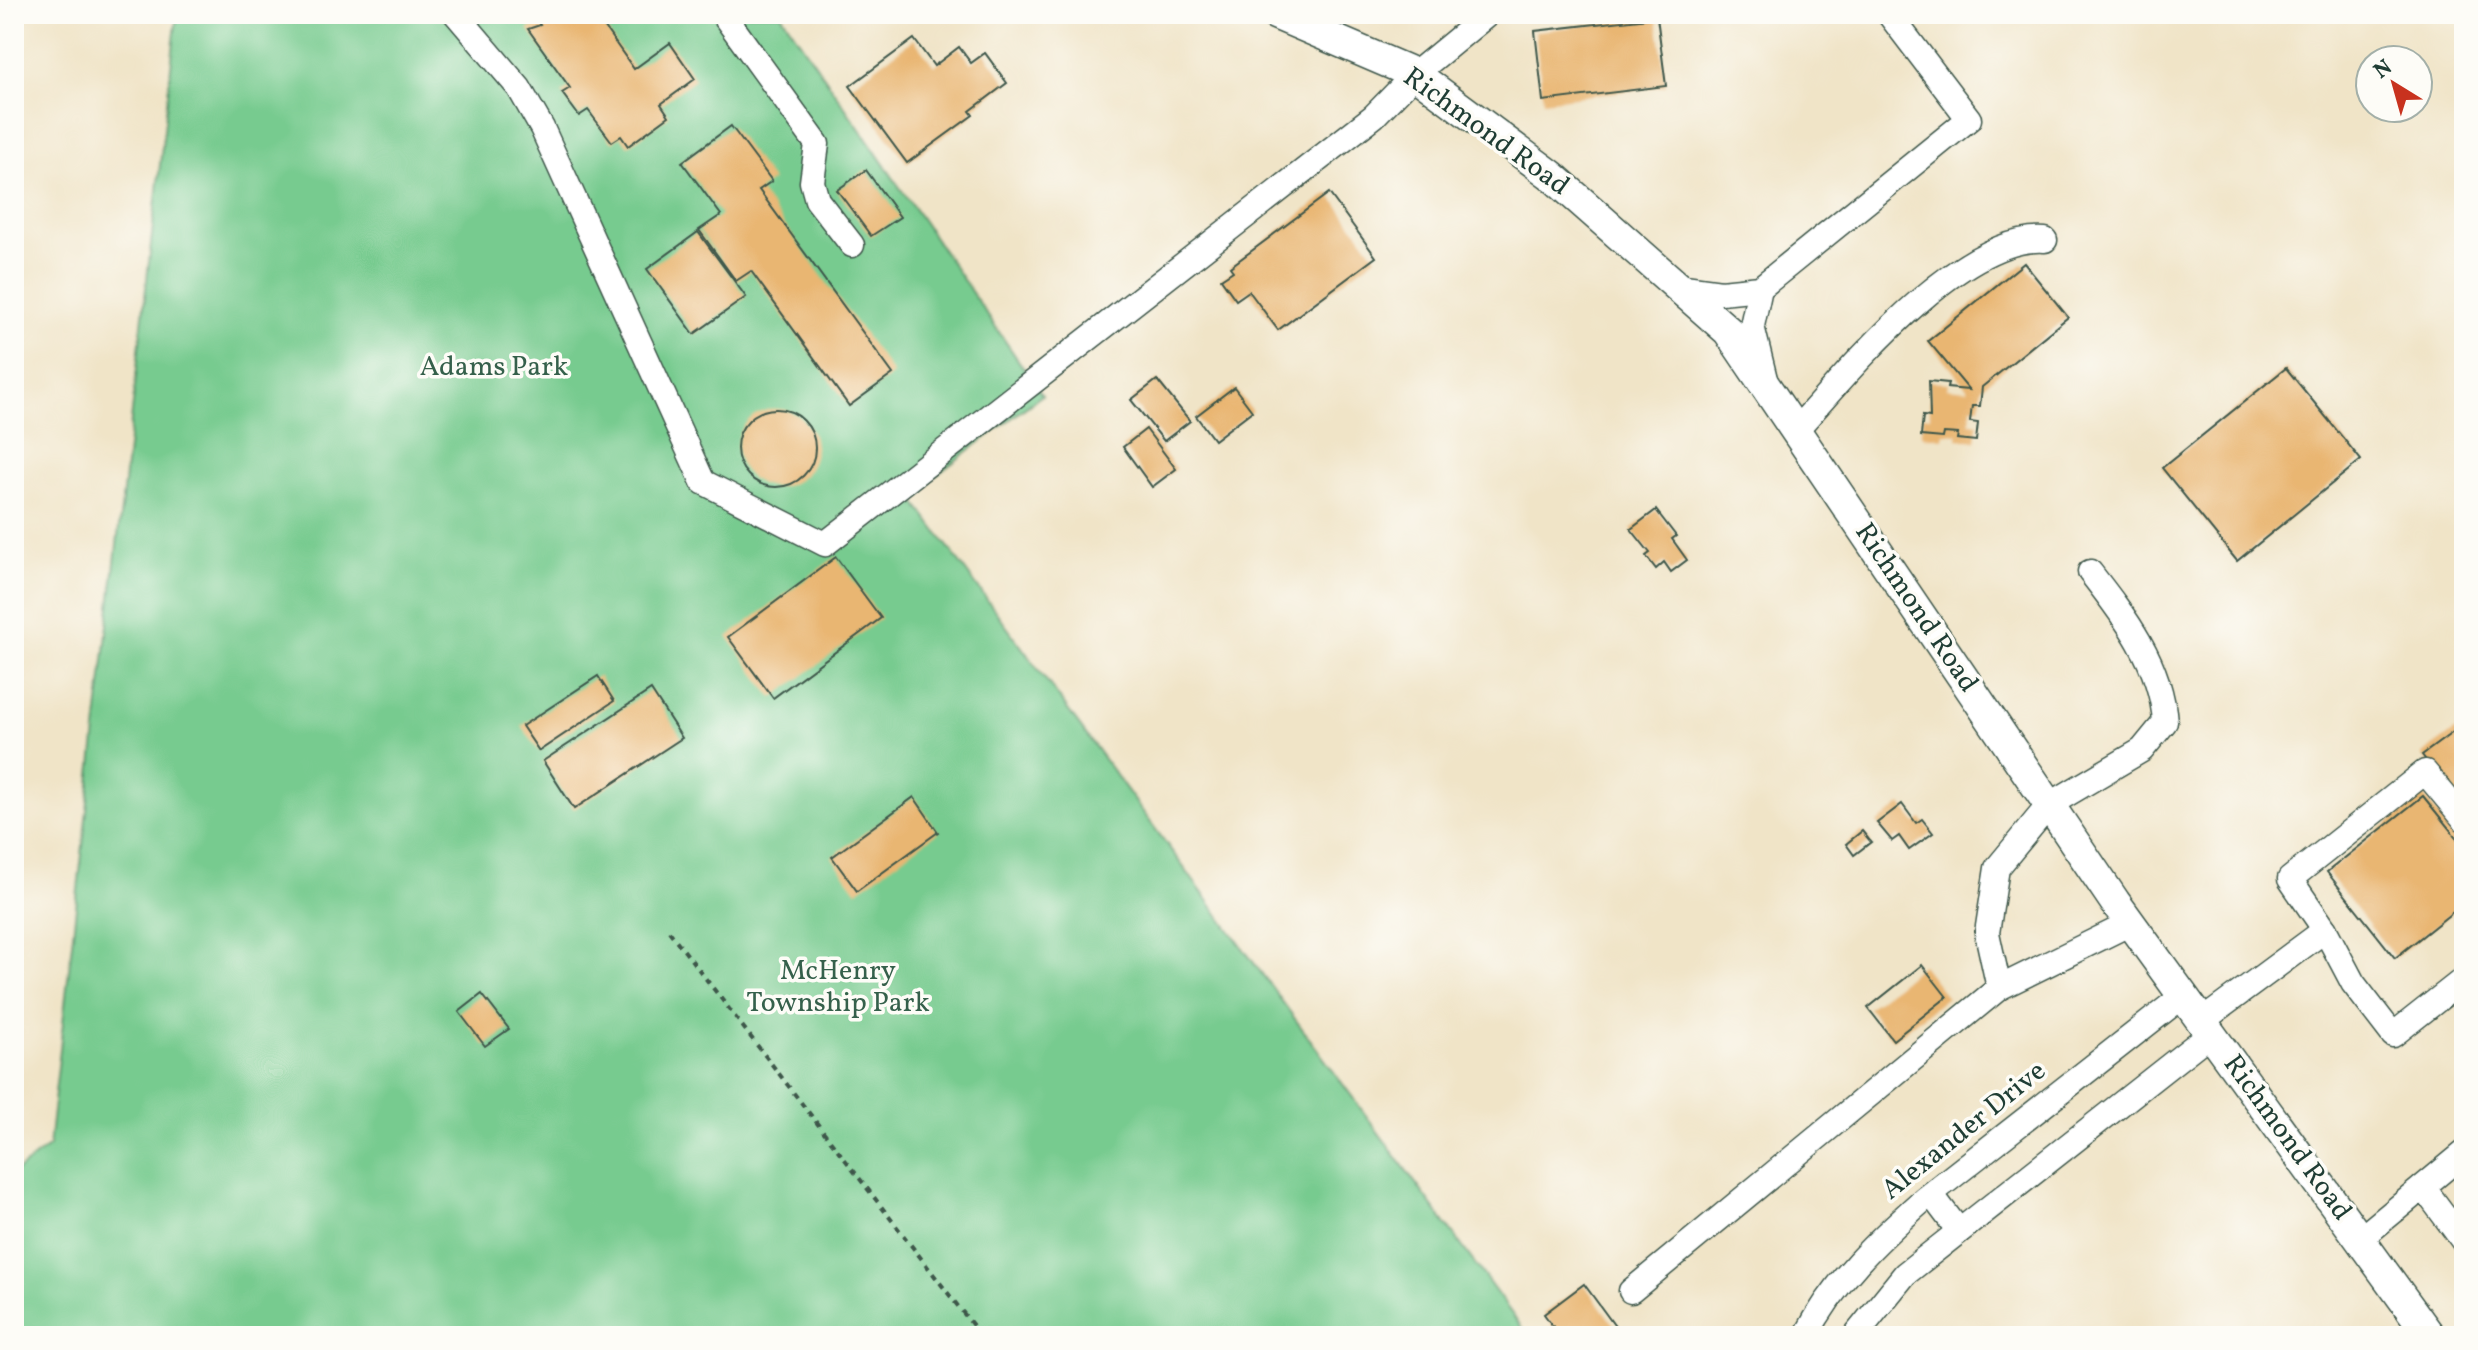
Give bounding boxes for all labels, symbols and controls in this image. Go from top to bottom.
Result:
north arrow [2354,44,2434,124]
text: N [2368,53,2399,87]
street label: Richmond Road [1395,58,1577,206]
park label: Adams Park [420,348,568,387]
street label: Richmond Road [1845,515,1987,701]
park label: McHenry Township Park [746,952,930,1023]
street label: Richmond Road [2213,1047,2361,1229]
street label: Alexander Drive [1873,1052,2055,1210]

